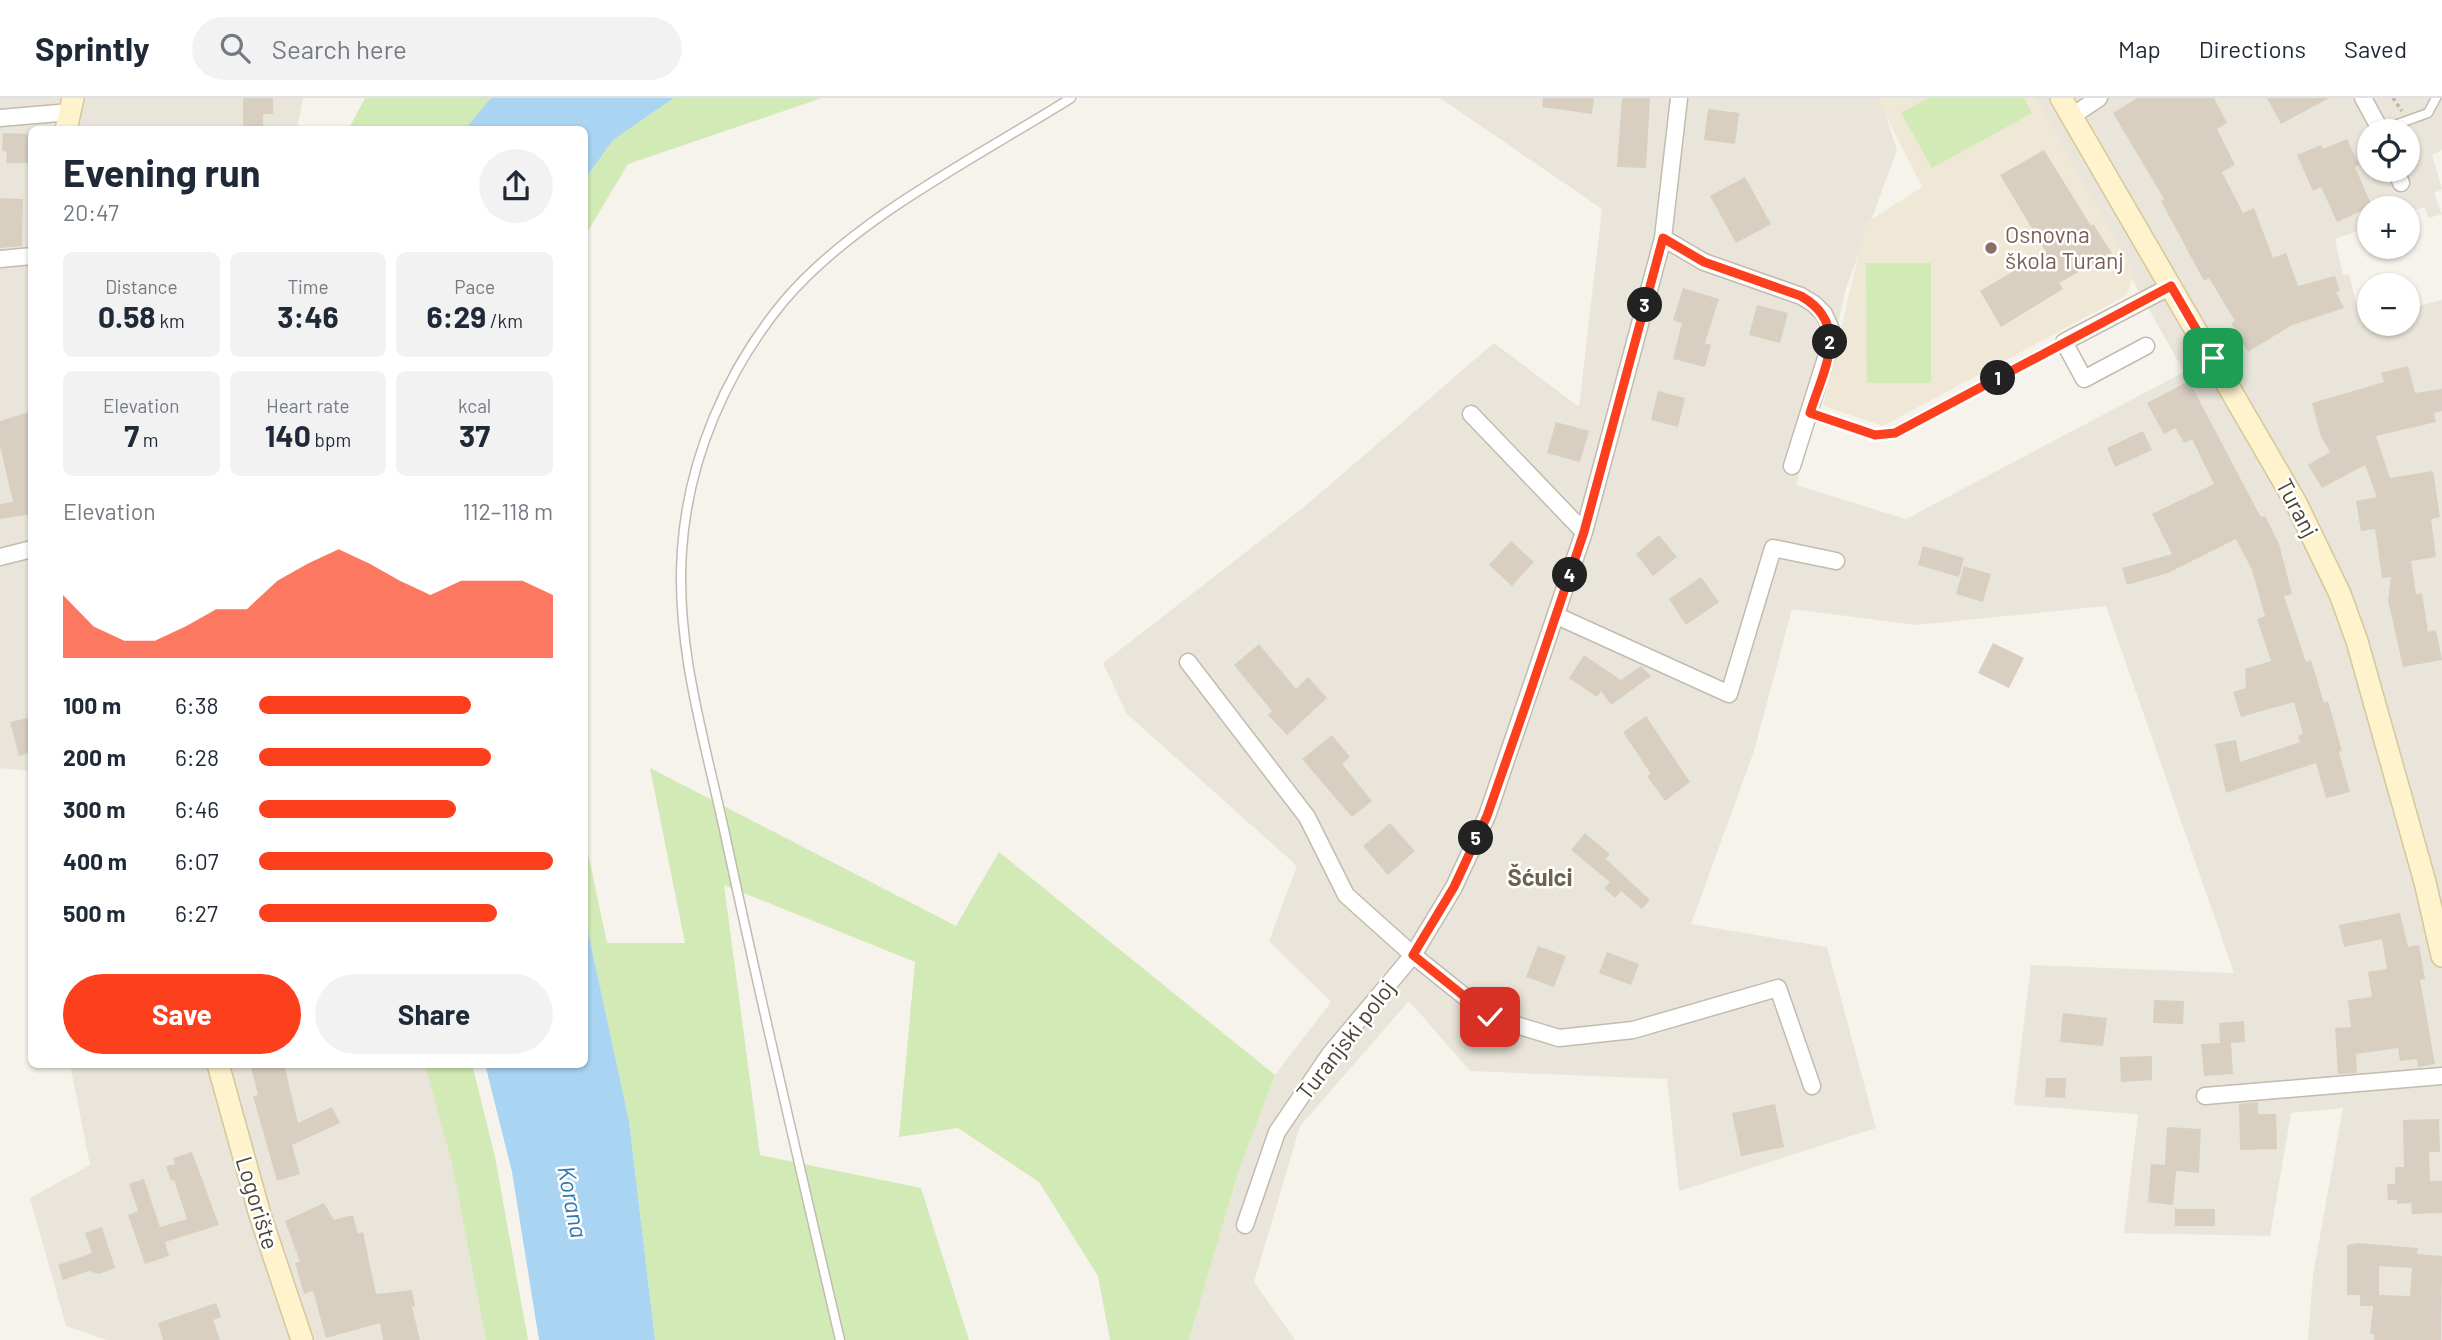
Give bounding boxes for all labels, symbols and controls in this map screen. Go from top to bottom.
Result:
search box [192,17,682,80]
text: Sprintly [35,28,150,68]
icon: search [216,29,254,67]
text: Search here [272,33,407,64]
text: Map [2118,34,2161,63]
text: Directions [2199,34,2306,63]
text: Saved [2344,34,2407,63]
map controls [2357,119,2420,336]
button: locate [2357,119,2420,182]
text: Evening run [63,149,261,195]
button: share [479,149,553,223]
button: + [2357,196,2420,259]
text: 20:47 [63,198,119,226]
place label: Osnovna škola Turanj [2005,220,2124,274]
marker: Osnovna škola Turanj [1983,240,1999,256]
button: − [2357,273,2420,336]
text: Distance [105,275,178,298]
text: Time [287,275,329,298]
text: Pace [454,275,495,298]
pin: 3 [1628,288,1662,322]
text: 3 [1639,293,1650,316]
text: 0.58 [98,298,156,334]
text: 3:46 [277,298,339,334]
text: 6:29 [426,298,486,334]
text: km [156,309,185,332]
text: /km [486,309,523,332]
pin: 2 [1812,324,1848,360]
pin [2183,328,2243,388]
text: 2 [1824,330,1835,353]
icon: arrive [2194,339,2232,377]
pin: 1 [1980,360,2016,396]
text: 1 [1994,366,2001,389]
text: Elevation [103,394,180,417]
text: Heart rate [266,394,350,417]
text: kcal [458,394,491,417]
text: 7 [124,417,139,453]
text: 140 [265,417,311,453]
text: 37 [459,417,490,453]
text: m [139,428,159,451]
text: bpm [311,428,351,451]
street label: Turanj [2271,473,2325,542]
text: Elevation [63,497,156,525]
text: 112–118 m [462,497,553,525]
pin: 4 [1552,558,1588,592]
text: 4 [1564,563,1575,586]
text: 100 m [63,691,121,719]
text: 6:38 [175,691,218,719]
text: 200 m [63,743,126,771]
text: 6:28 [175,743,219,771]
text: 300 m [63,795,125,823]
text: 6:46 [175,795,219,823]
pin: 5 [1458,820,1494,856]
text: 5 [1470,826,1481,849]
text: 400 m [63,847,127,875]
text: 6:07 [175,847,219,875]
district label: Šćulci [1507,862,1573,891]
text: 500 m [63,899,125,927]
text: 6:27 [175,899,218,927]
button: Save [63,974,301,1054]
button: Share [315,974,553,1054]
street label: Turanjski poloj [1290,974,1401,1105]
pin [1460,987,1520,1047]
icon: check [1471,998,1509,1036]
street label: Logorište [231,1153,285,1253]
water label: Korana [552,1163,595,1240]

